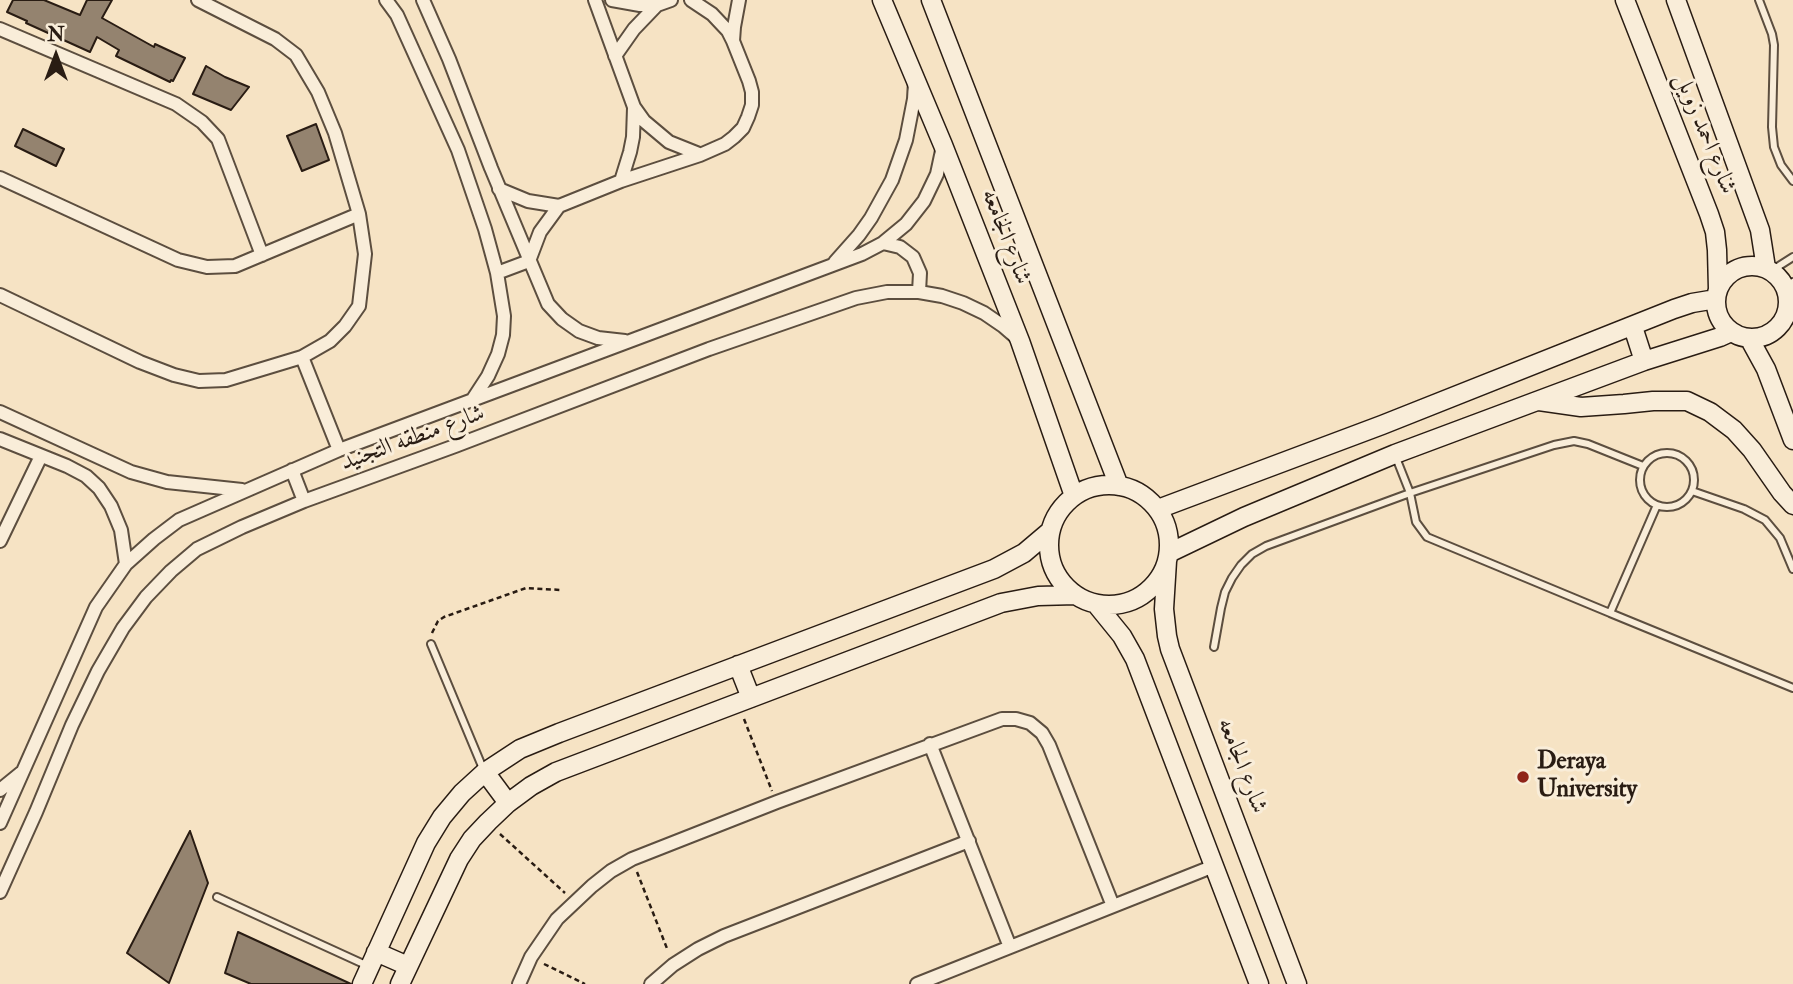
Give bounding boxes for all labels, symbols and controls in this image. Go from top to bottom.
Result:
north arrow [21,21,91,91]
text: N [47,23,65,47]
street label: شارع احمد زويل [1667,69,1741,199]
street label: شارع الجامعه [974,185,1036,289]
street label: شارع منطقه التجنيد [337,400,489,478]
street label: شارع الجامعه [1210,714,1272,818]
place label: Deraya University [1537,749,1637,805]
marker: Deraya University [1515,769,1531,785]

